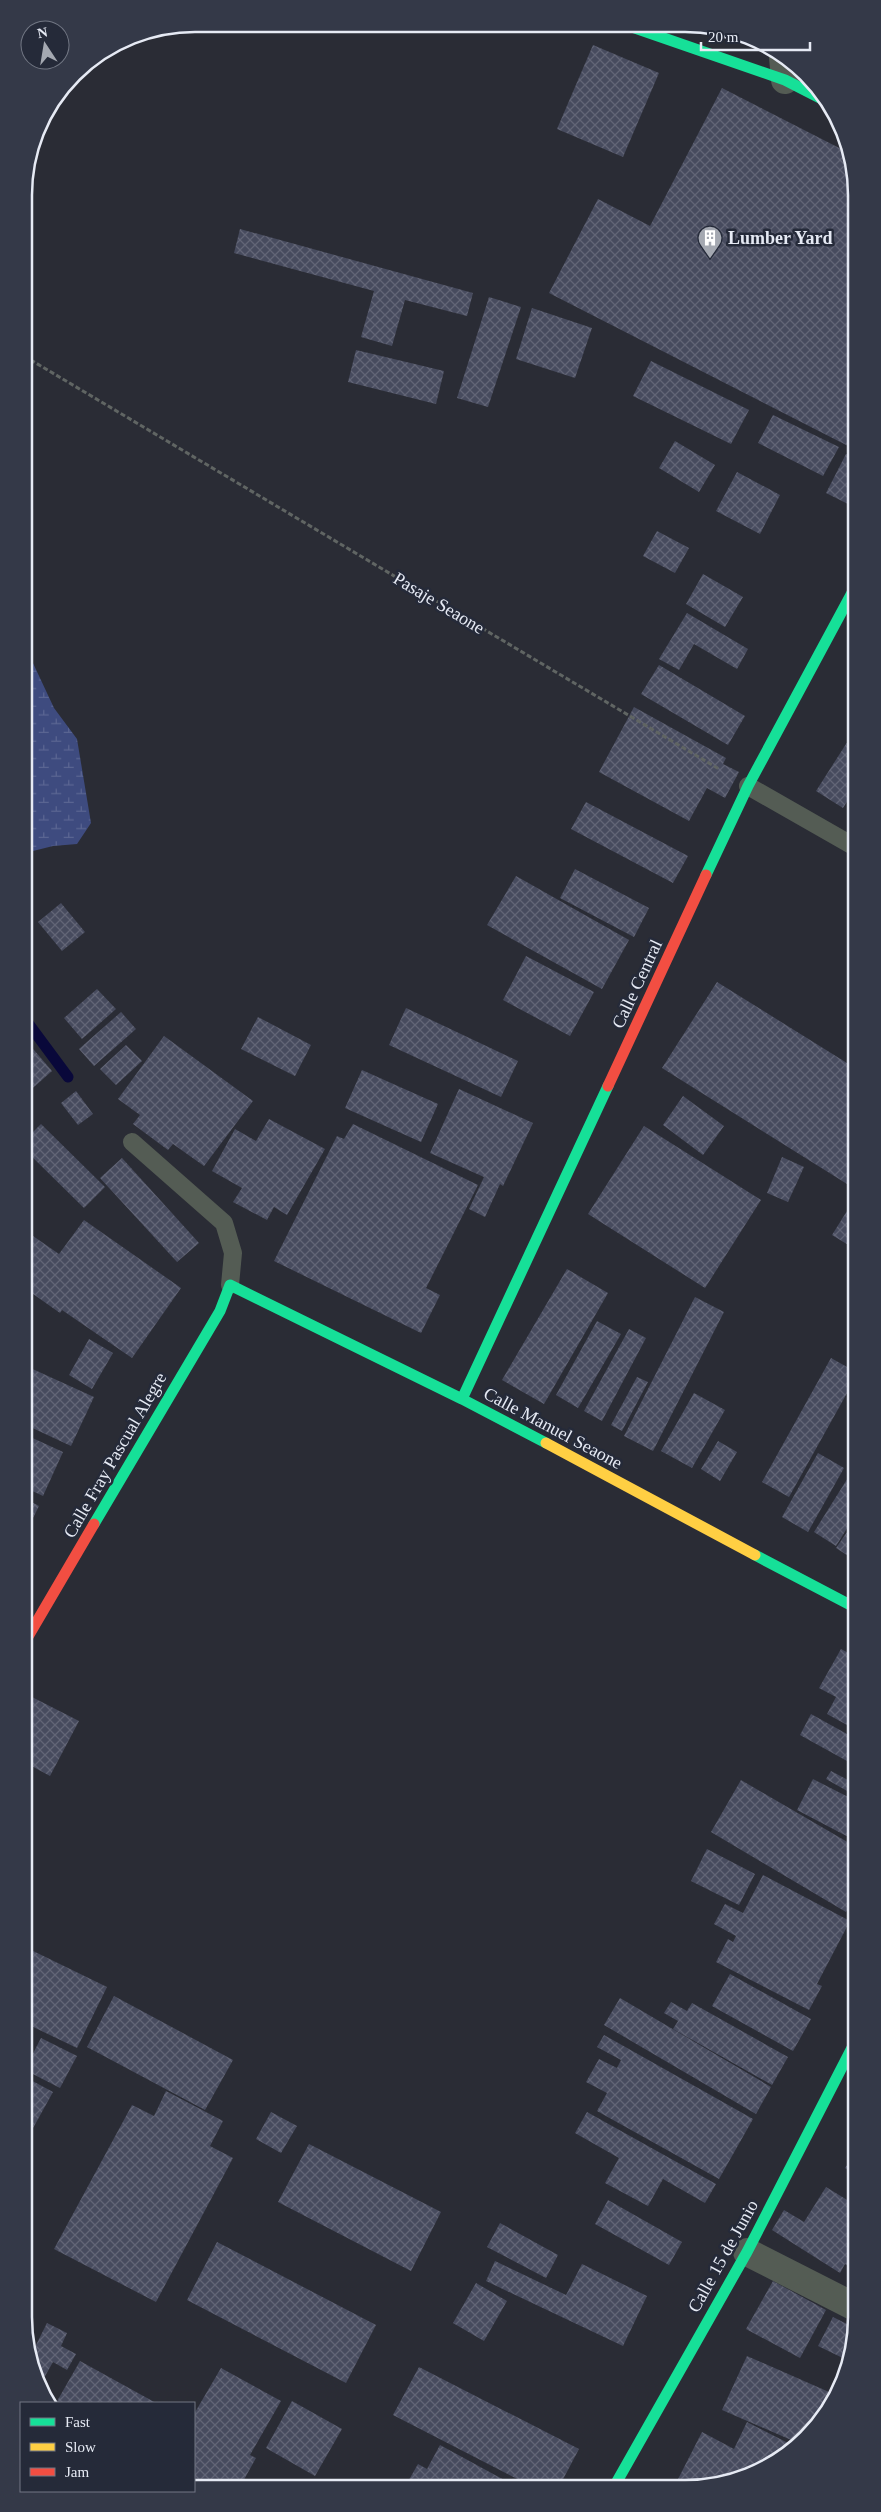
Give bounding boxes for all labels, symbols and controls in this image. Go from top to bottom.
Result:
north arrow [20,20,70,70]
scale bar [701,20,810,52]
text: N [36,24,49,41]
text: 20 m [708,29,739,45]
building icon: Lumber Yard [697,225,723,259]
place label: Lumber Yard [728,228,833,248]
street label: Pasaje Seaone [390,568,488,638]
street label: Calle Central [608,937,666,1031]
street label: Calle Fray Pascual Alegre [59,1369,171,1541]
street label: Calle Manuel Seaone [480,1383,626,1473]
street label: Calle 15 de Junio [684,2196,762,2316]
legend [20,2402,195,2492]
text: Fast [65,2414,91,2430]
text: Slow [65,2439,96,2455]
text: Jam [65,2464,89,2480]

